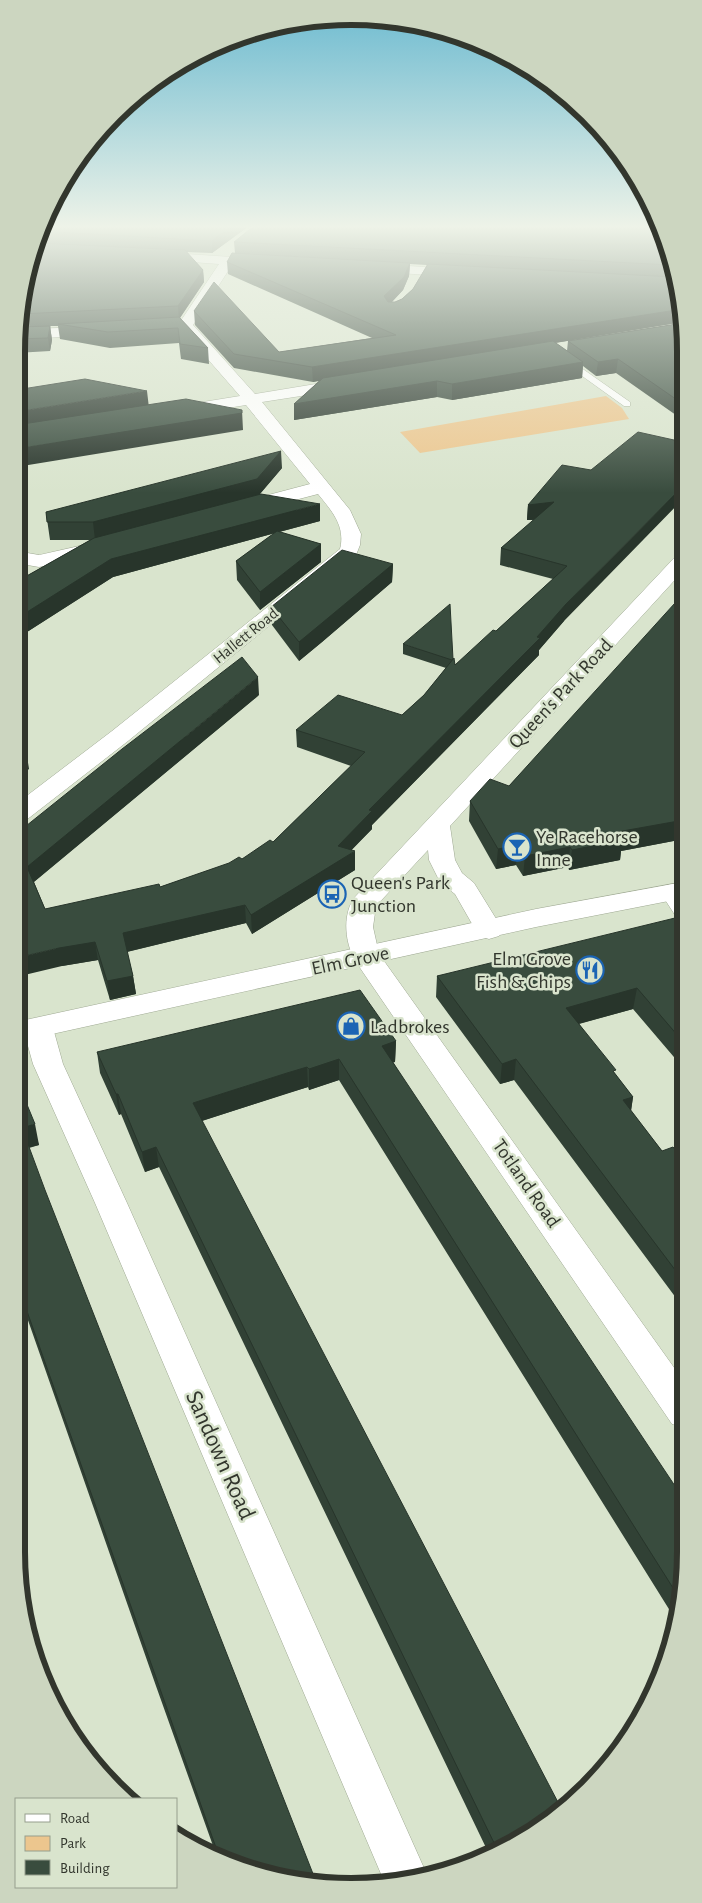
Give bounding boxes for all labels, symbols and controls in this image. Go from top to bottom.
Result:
street label: Hallett Road [210,605,281,667]
street label: Queen's Park Road [505,635,616,752]
place label: Ye Racehorse Inne [536,827,638,870]
bar icon: Ye Racehorse Inne [502,832,532,862]
place label: Queen's Park Junction [351,873,450,916]
bus stop icon: Queen's Park Junction [317,879,347,909]
street label: Elm Grove [310,943,391,979]
place label: Elm Grove Fish & Chips [476,949,571,992]
restaurant icon: Elm Grove Fish & Chips [575,955,605,985]
shop icon: Ladbrokes [336,1011,366,1041]
place label: Ladbrokes [370,1017,450,1037]
street label: Totland Road [489,1136,564,1231]
street label: Sandown Road [181,1387,259,1523]
legend [15,1798,178,1888]
text: Road [60,1811,90,1826]
text: Park [60,1836,86,1851]
text: Building [60,1861,110,1876]

